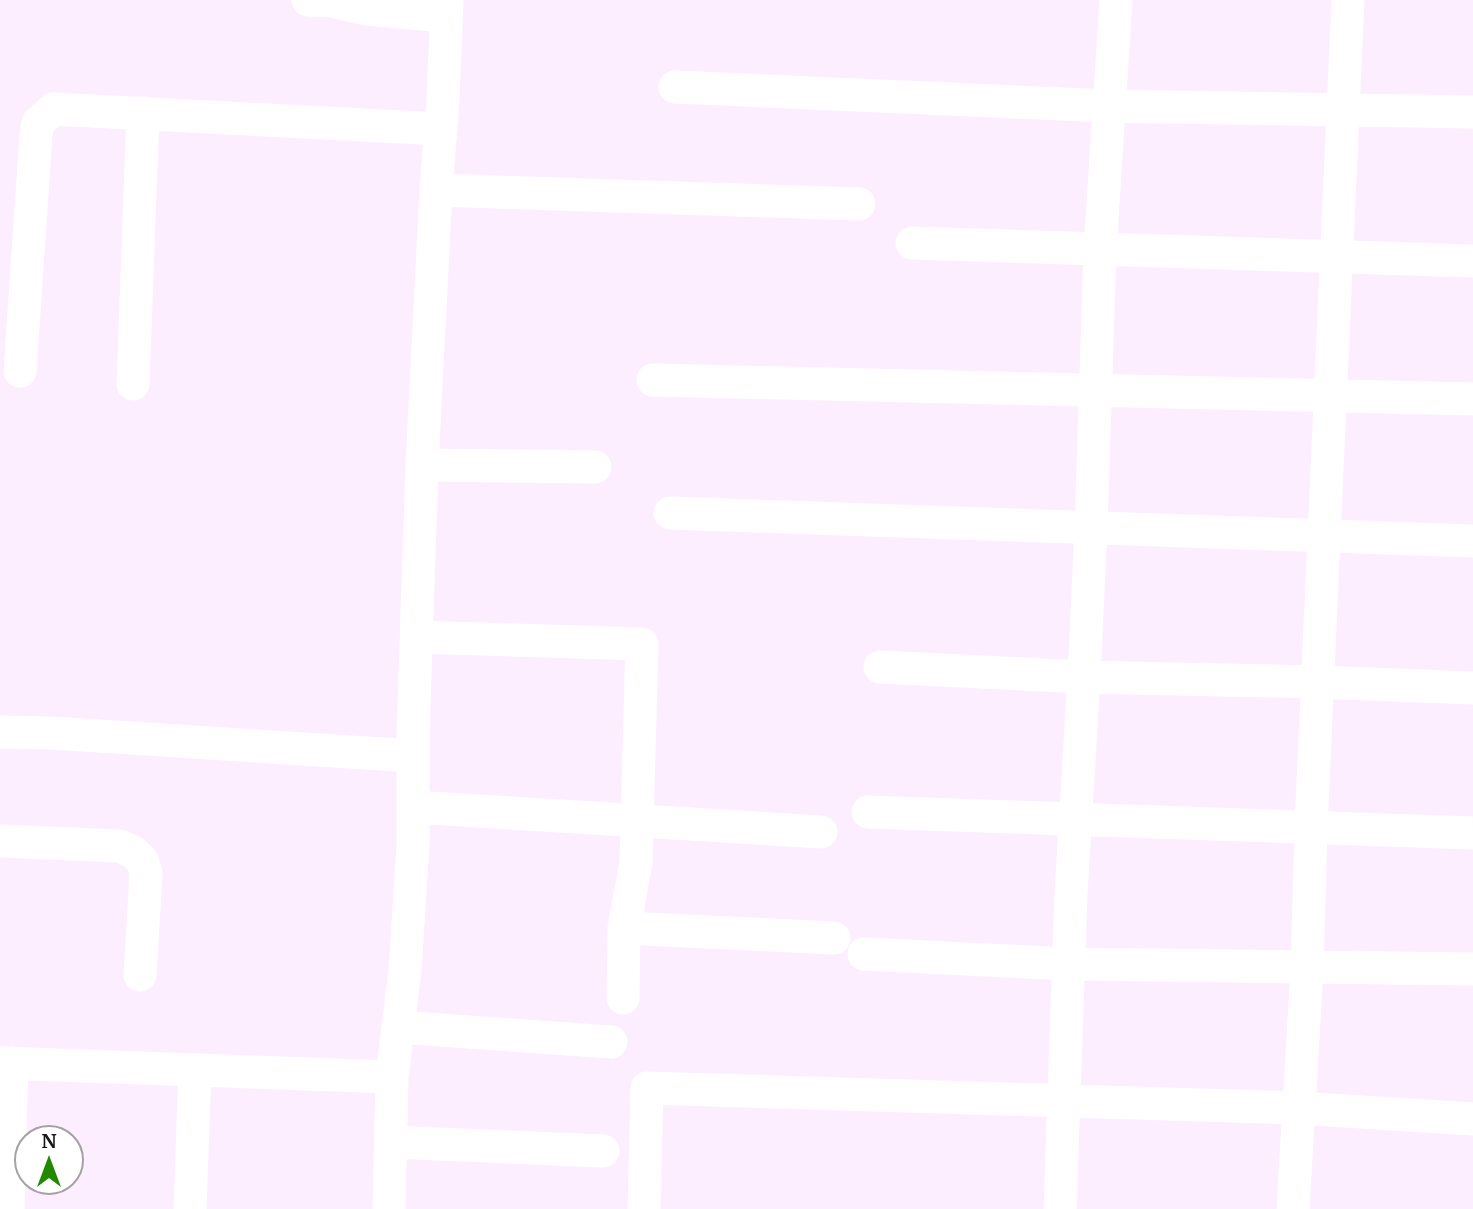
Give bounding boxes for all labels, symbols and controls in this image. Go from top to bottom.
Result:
north arrow [14,1125,84,1195]
text: N [41,1129,57,1153]

